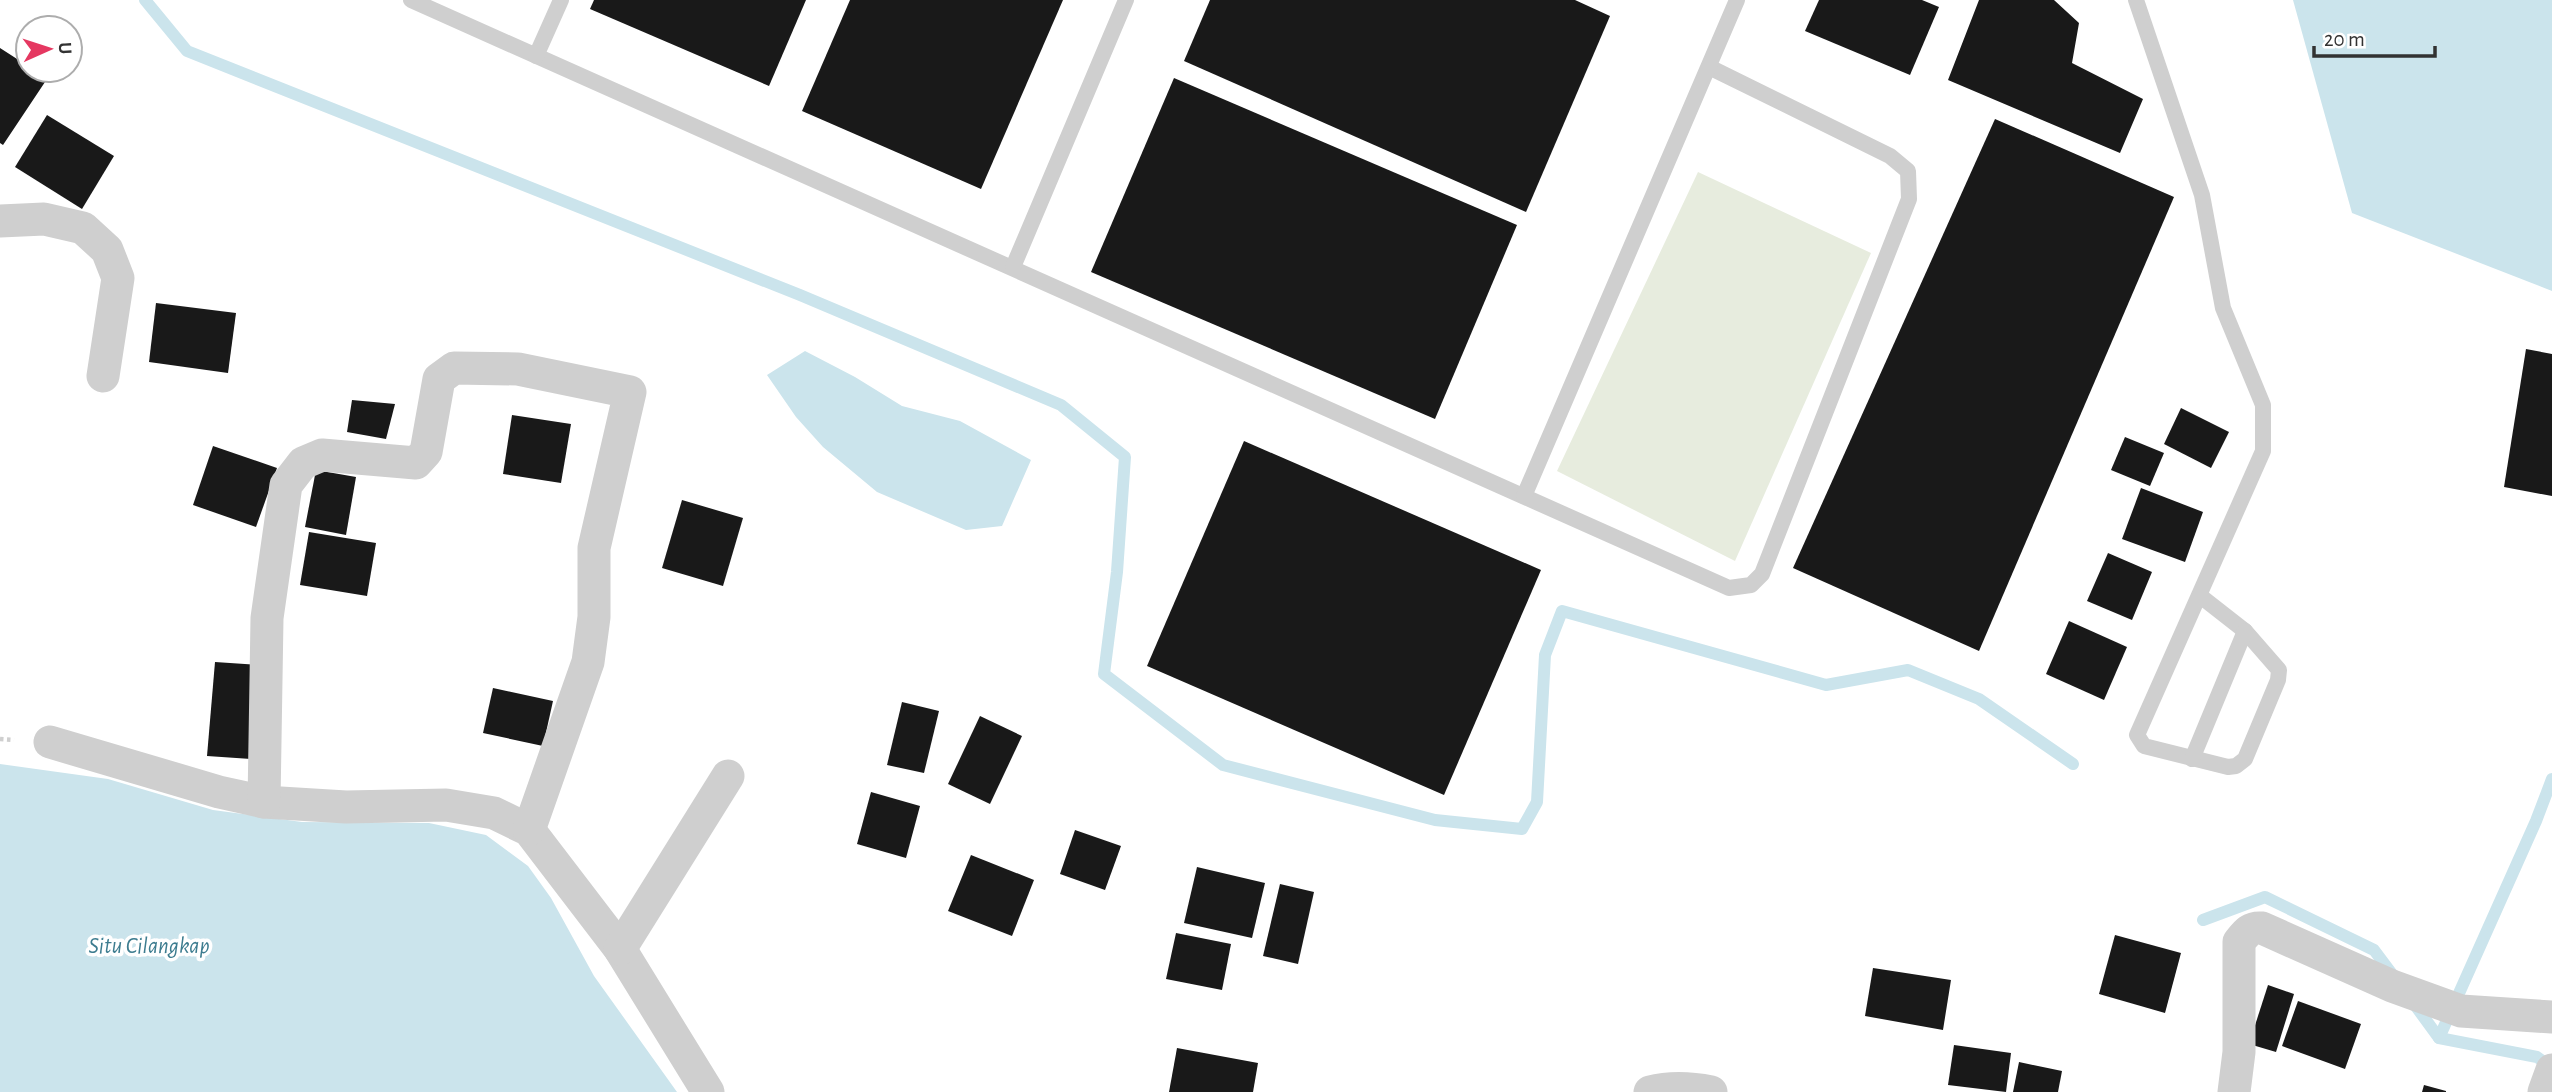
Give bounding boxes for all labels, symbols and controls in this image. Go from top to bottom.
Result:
north arrow [14,14,84,84]
scale bar [2314,14,2435,58]
text: 20 m [2324,29,2365,50]
text: U [55,42,74,55]
water label: Situ Cilangkap [89,935,209,958]

